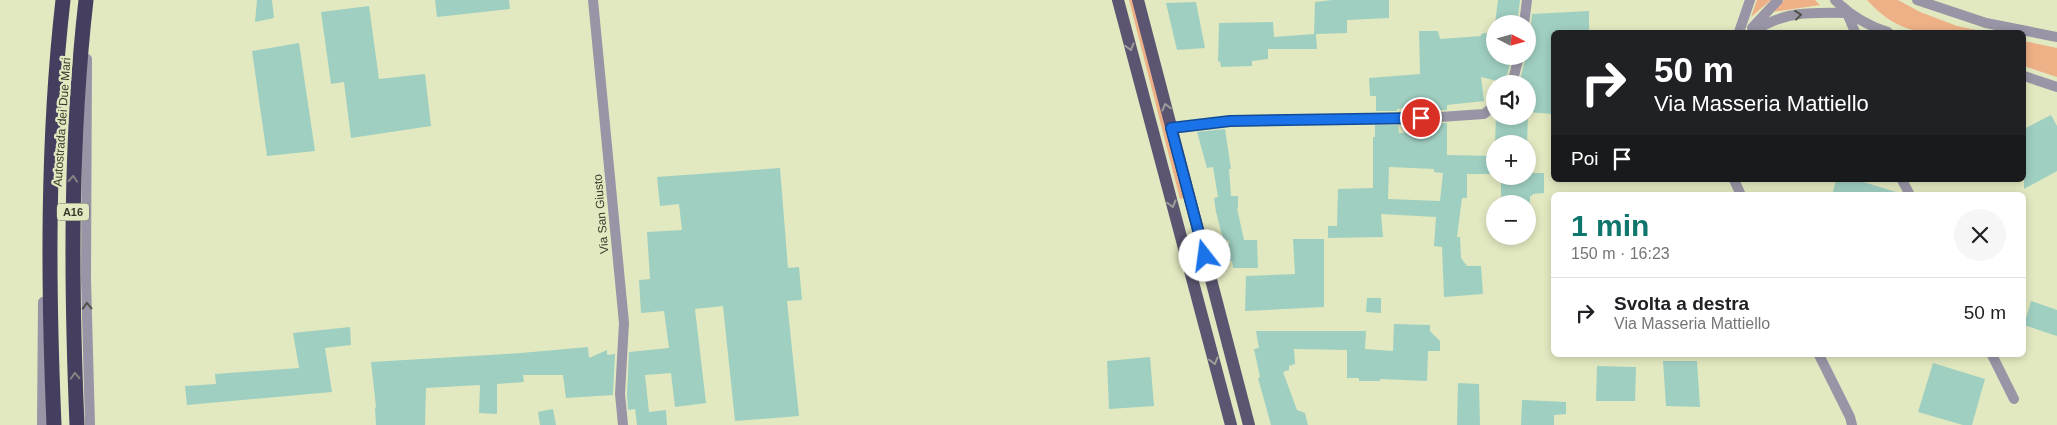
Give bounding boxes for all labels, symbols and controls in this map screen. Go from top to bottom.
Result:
one-way arrow [1795,10,1803,21]
north arrow [1486,15,1536,65]
map controls [1486,15,1536,245]
one-way arrow [1124,43,1135,52]
icon: right [1571,50,1636,115]
text: 50 m [1654,50,1734,89]
street label: Autostrada dei Due Mari [51,57,73,187]
button: sound [1486,75,1536,125]
text: Via Masseria Mattiello [1654,91,1869,116]
pin [1400,97,1442,139]
one-way arrow [1161,103,1172,112]
icon: arrive [1407,104,1435,132]
button: + [1486,135,1536,185]
icon: arrive [1608,145,1636,173]
text: Poi [1571,148,1598,169]
street label: Via San Giusto [591,173,611,254]
one-way arrow [68,175,79,183]
button: − [1486,195,1536,245]
one-way arrow [1167,200,1177,208]
road number: A16 [57,203,89,220]
text: 1 min [1571,209,1649,242]
button: close [1954,209,2006,261]
position arrow [1178,229,1230,281]
text: 150 m · 16:23 [1571,245,1670,262]
text: Svolta a destra [1614,293,1749,314]
icon: right [1571,299,1599,327]
one-way arrow [81,302,92,310]
text: 50 m [1964,302,2006,323]
text: Via Masseria Mattiello [1614,315,1770,332]
one-way arrow [1208,357,1219,366]
one-way arrow [70,372,80,380]

